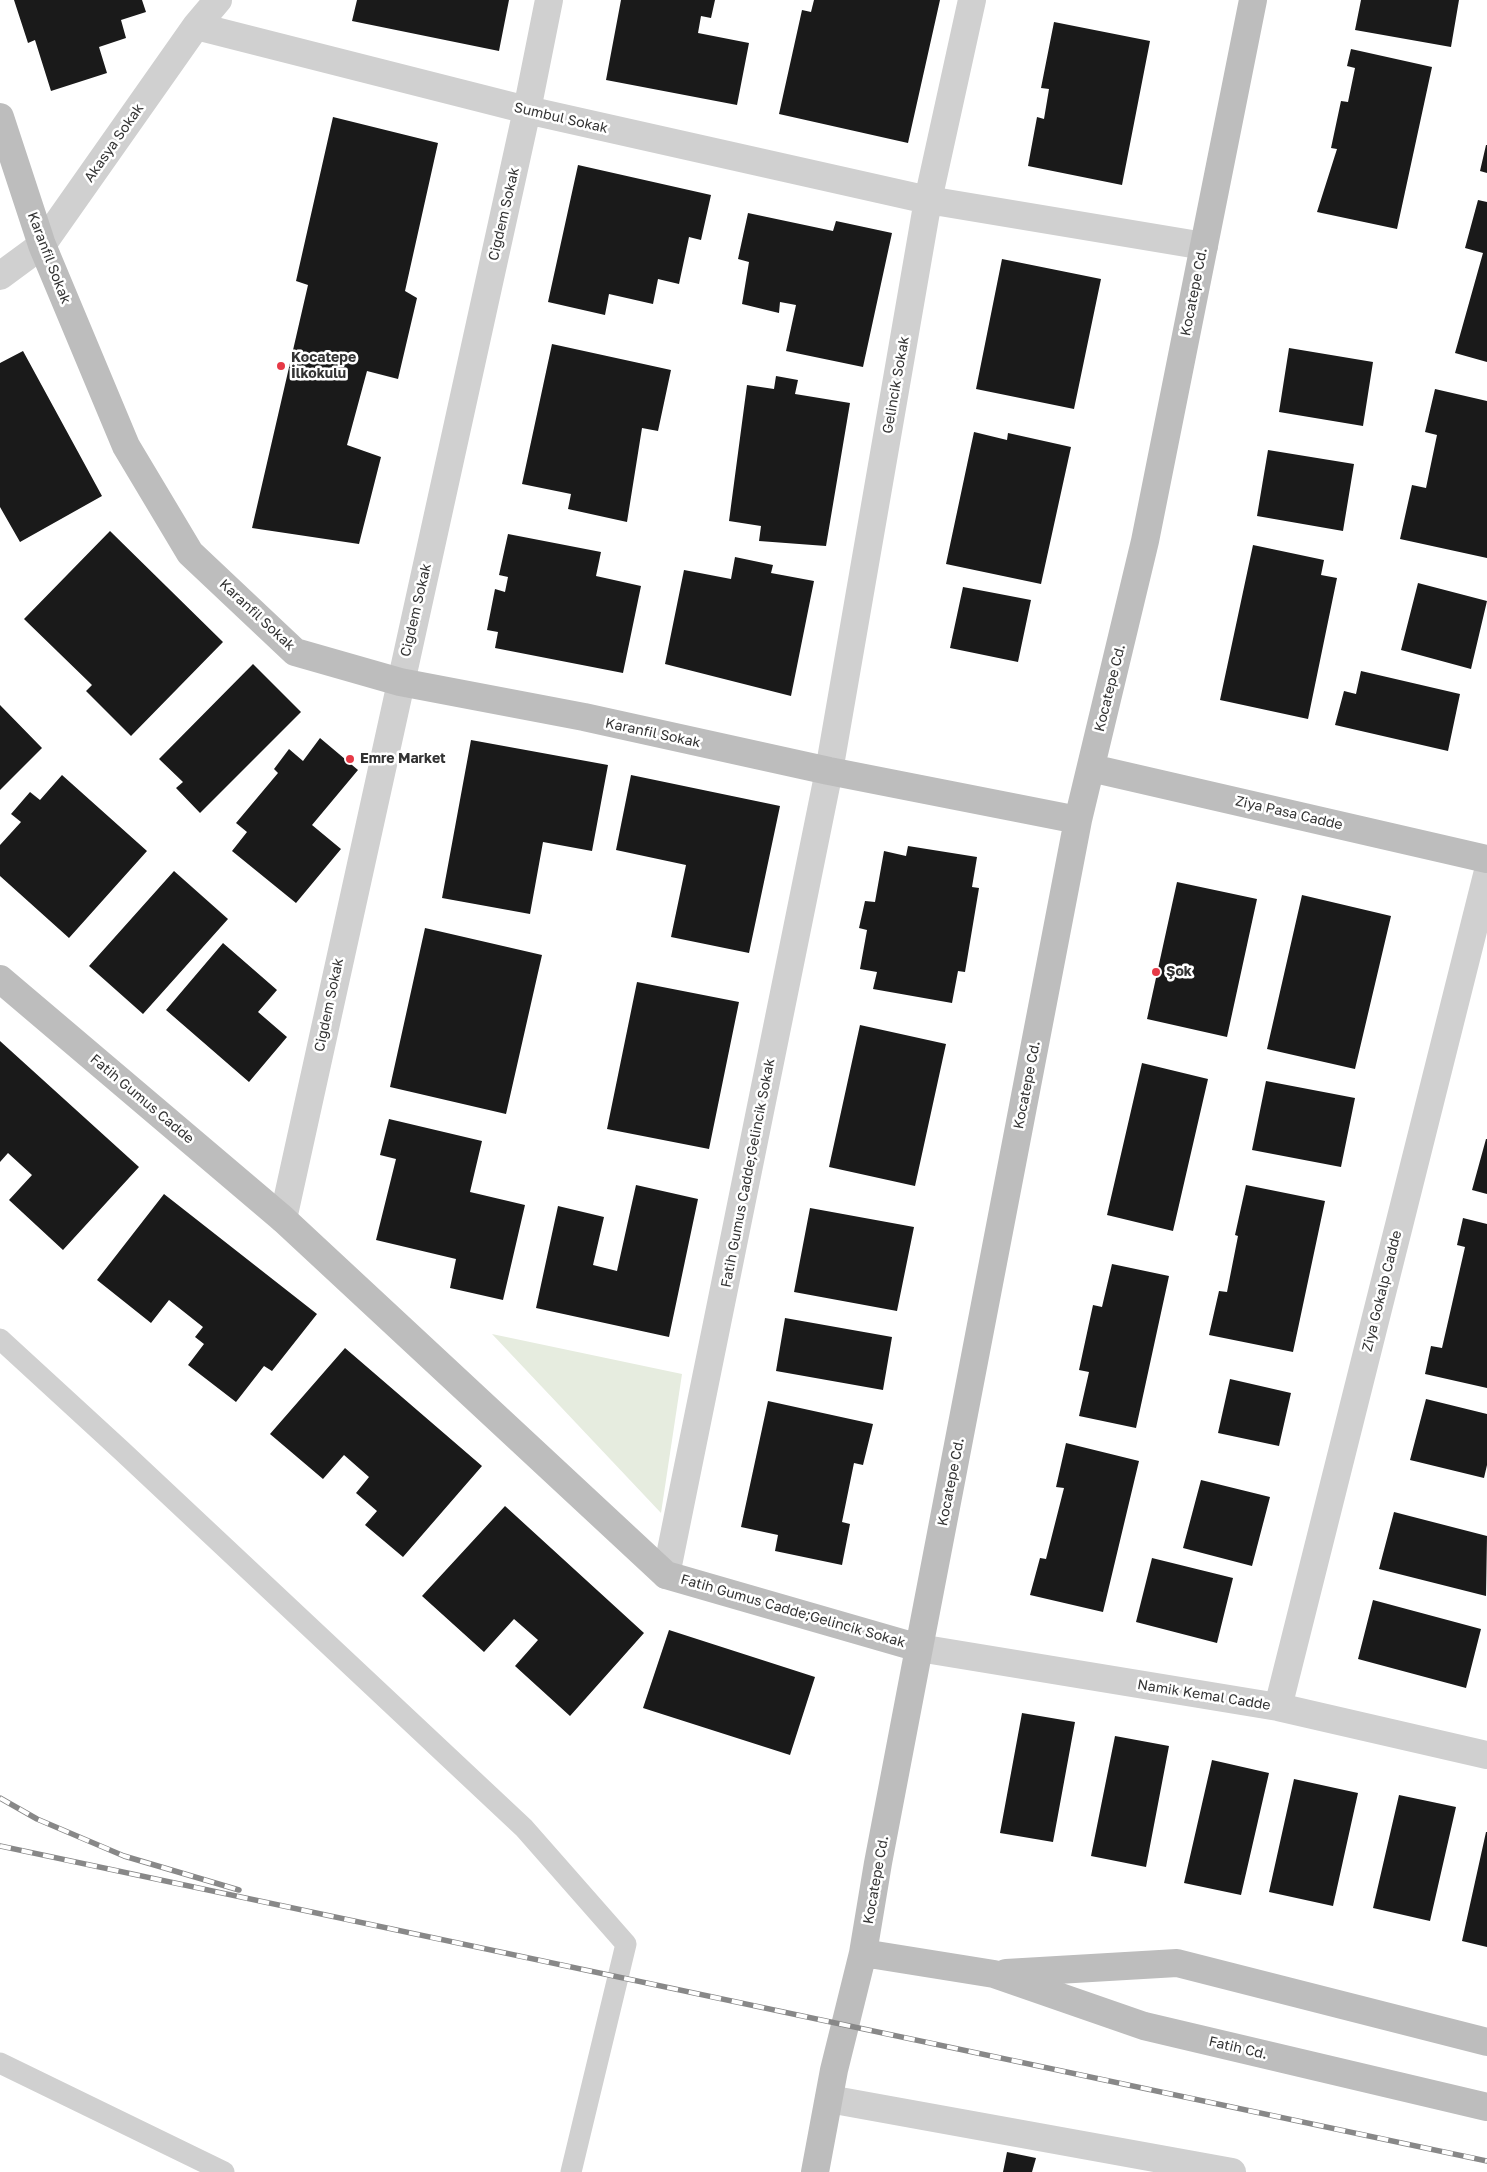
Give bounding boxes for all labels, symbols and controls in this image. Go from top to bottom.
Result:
street label: Sumbul Sokak [512,99,610,137]
street label: Akasya Sokak [81,100,147,186]
street label: Cigdem Sokak [485,166,523,262]
street label: Karanfil Sokak [24,210,74,306]
street label: Kocatepe Cd. [1177,246,1211,338]
street label: Gelincik Sokak [879,335,913,435]
place label: Kocatepe İlkokulu [291,350,356,382]
marker: Kocatepe İlkokulu [275,360,287,372]
street label: Cigdem Sokak [397,562,435,658]
street label: Karanfil Sokak [216,576,298,654]
street label: Kocatepe Cd. [1091,643,1129,733]
street label: Karanfil Sokak [604,715,702,751]
place label: Emre Market [360,751,446,767]
marker: Emre Market [344,753,356,765]
street label: Ziya Pasa Cadde [1234,792,1344,834]
street label: Cigdem Sokak [311,957,347,1053]
place label: Şok [1166,964,1192,980]
marker: Şok [1150,966,1162,978]
street label: Kocatepe Cd. [1010,1039,1044,1131]
street label: Fatih Gumus Cadde [87,1051,197,1147]
street label: Fatih Gumus Cadde;Gelincik Sokak [718,1057,778,1289]
street label: Ziya Gokalp Cadde [1359,1229,1405,1353]
street label: Kocatepe Cd. [934,1436,968,1528]
street label: Fatih Gumus Cadde;Gelincik Sokak [679,1571,907,1651]
street label: Namik Kemal Cadde [1136,1676,1272,1714]
street label: Kocatepe Cd. [860,1834,892,1926]
street label: Fatih Cd. [1207,2033,1269,2063]

